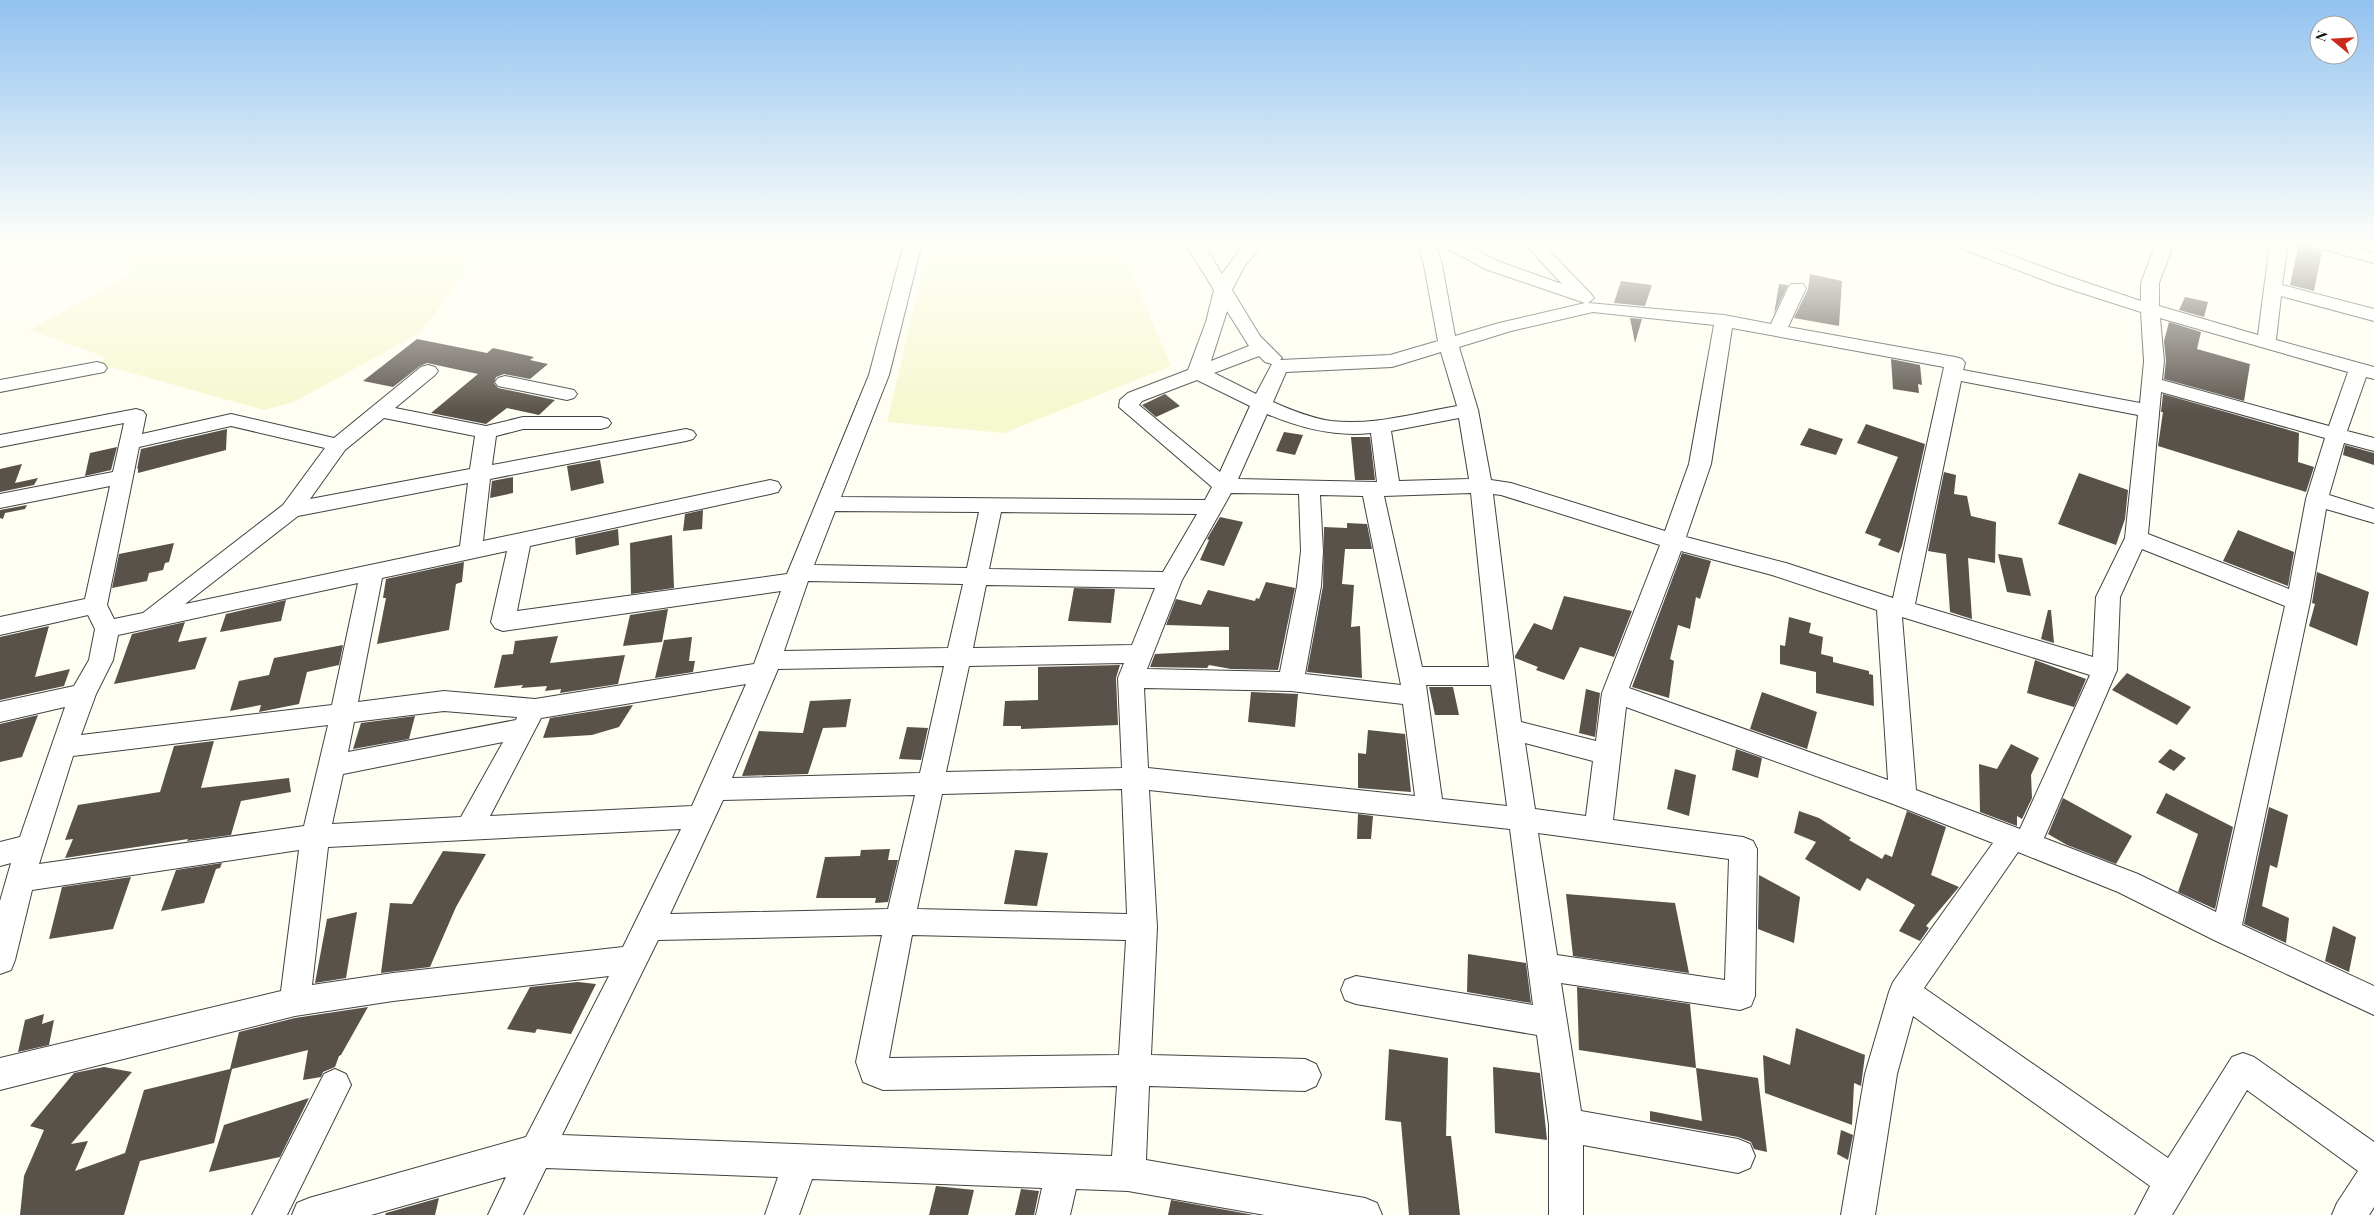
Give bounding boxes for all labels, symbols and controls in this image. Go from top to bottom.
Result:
north arrow [2309,15,2359,65]
text: N [2311,28,2332,44]

